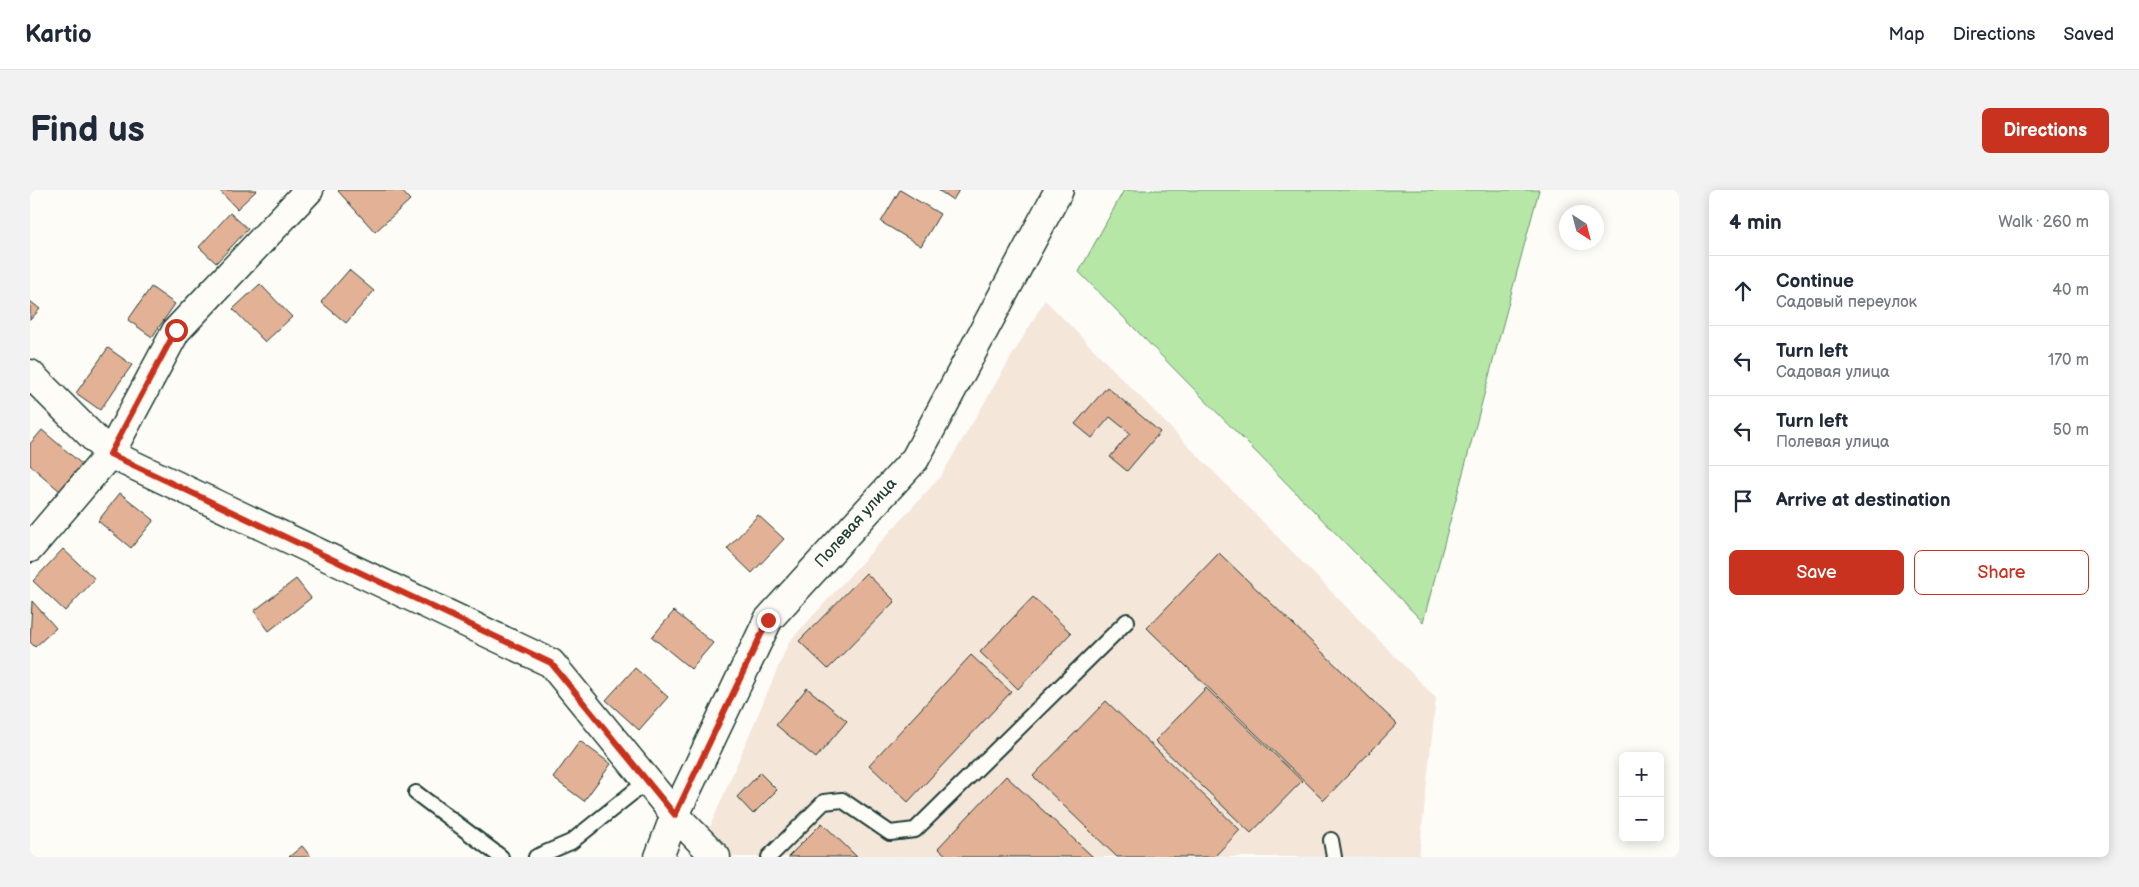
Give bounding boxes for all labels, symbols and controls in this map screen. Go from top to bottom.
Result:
text: Kartio [25,20,92,49]
text: Map [1889,24,1925,45]
text: Directions [1953,24,2035,45]
text: Saved [2063,24,2114,45]
button: Directions [1982,108,2109,153]
text: Find us [30,109,145,152]
north arrow [1559,205,1604,250]
text: 4 min [1729,210,1782,235]
text: Walk · 260 m [1998,213,2089,232]
text: Continue [1776,270,1854,293]
icon: ahead [1729,277,1757,305]
text: 40 m [2052,281,2089,300]
text: Садовый переулок [1776,293,1917,312]
route start [165,319,188,342]
text: Turn left [1776,340,1848,363]
icon: left [1729,347,1757,375]
text: 170 m [2048,351,2089,370]
text: Садовая улица [1776,363,1890,382]
text: Turn left [1776,410,1848,433]
icon: left [1729,417,1757,445]
text: 50 m [2053,421,2089,440]
text: Полевая улица [1776,433,1889,452]
street label: Полевая улица [811,474,901,572]
icon: arrive [1729,487,1757,515]
text: Arrive at destination [1776,489,1951,512]
button: Save [1729,550,1904,595]
button: Share [1914,550,2089,595]
route end [757,609,780,632]
map controls [1619,752,1664,842]
button: + [1619,752,1664,797]
button: − [1619,797,1664,842]

